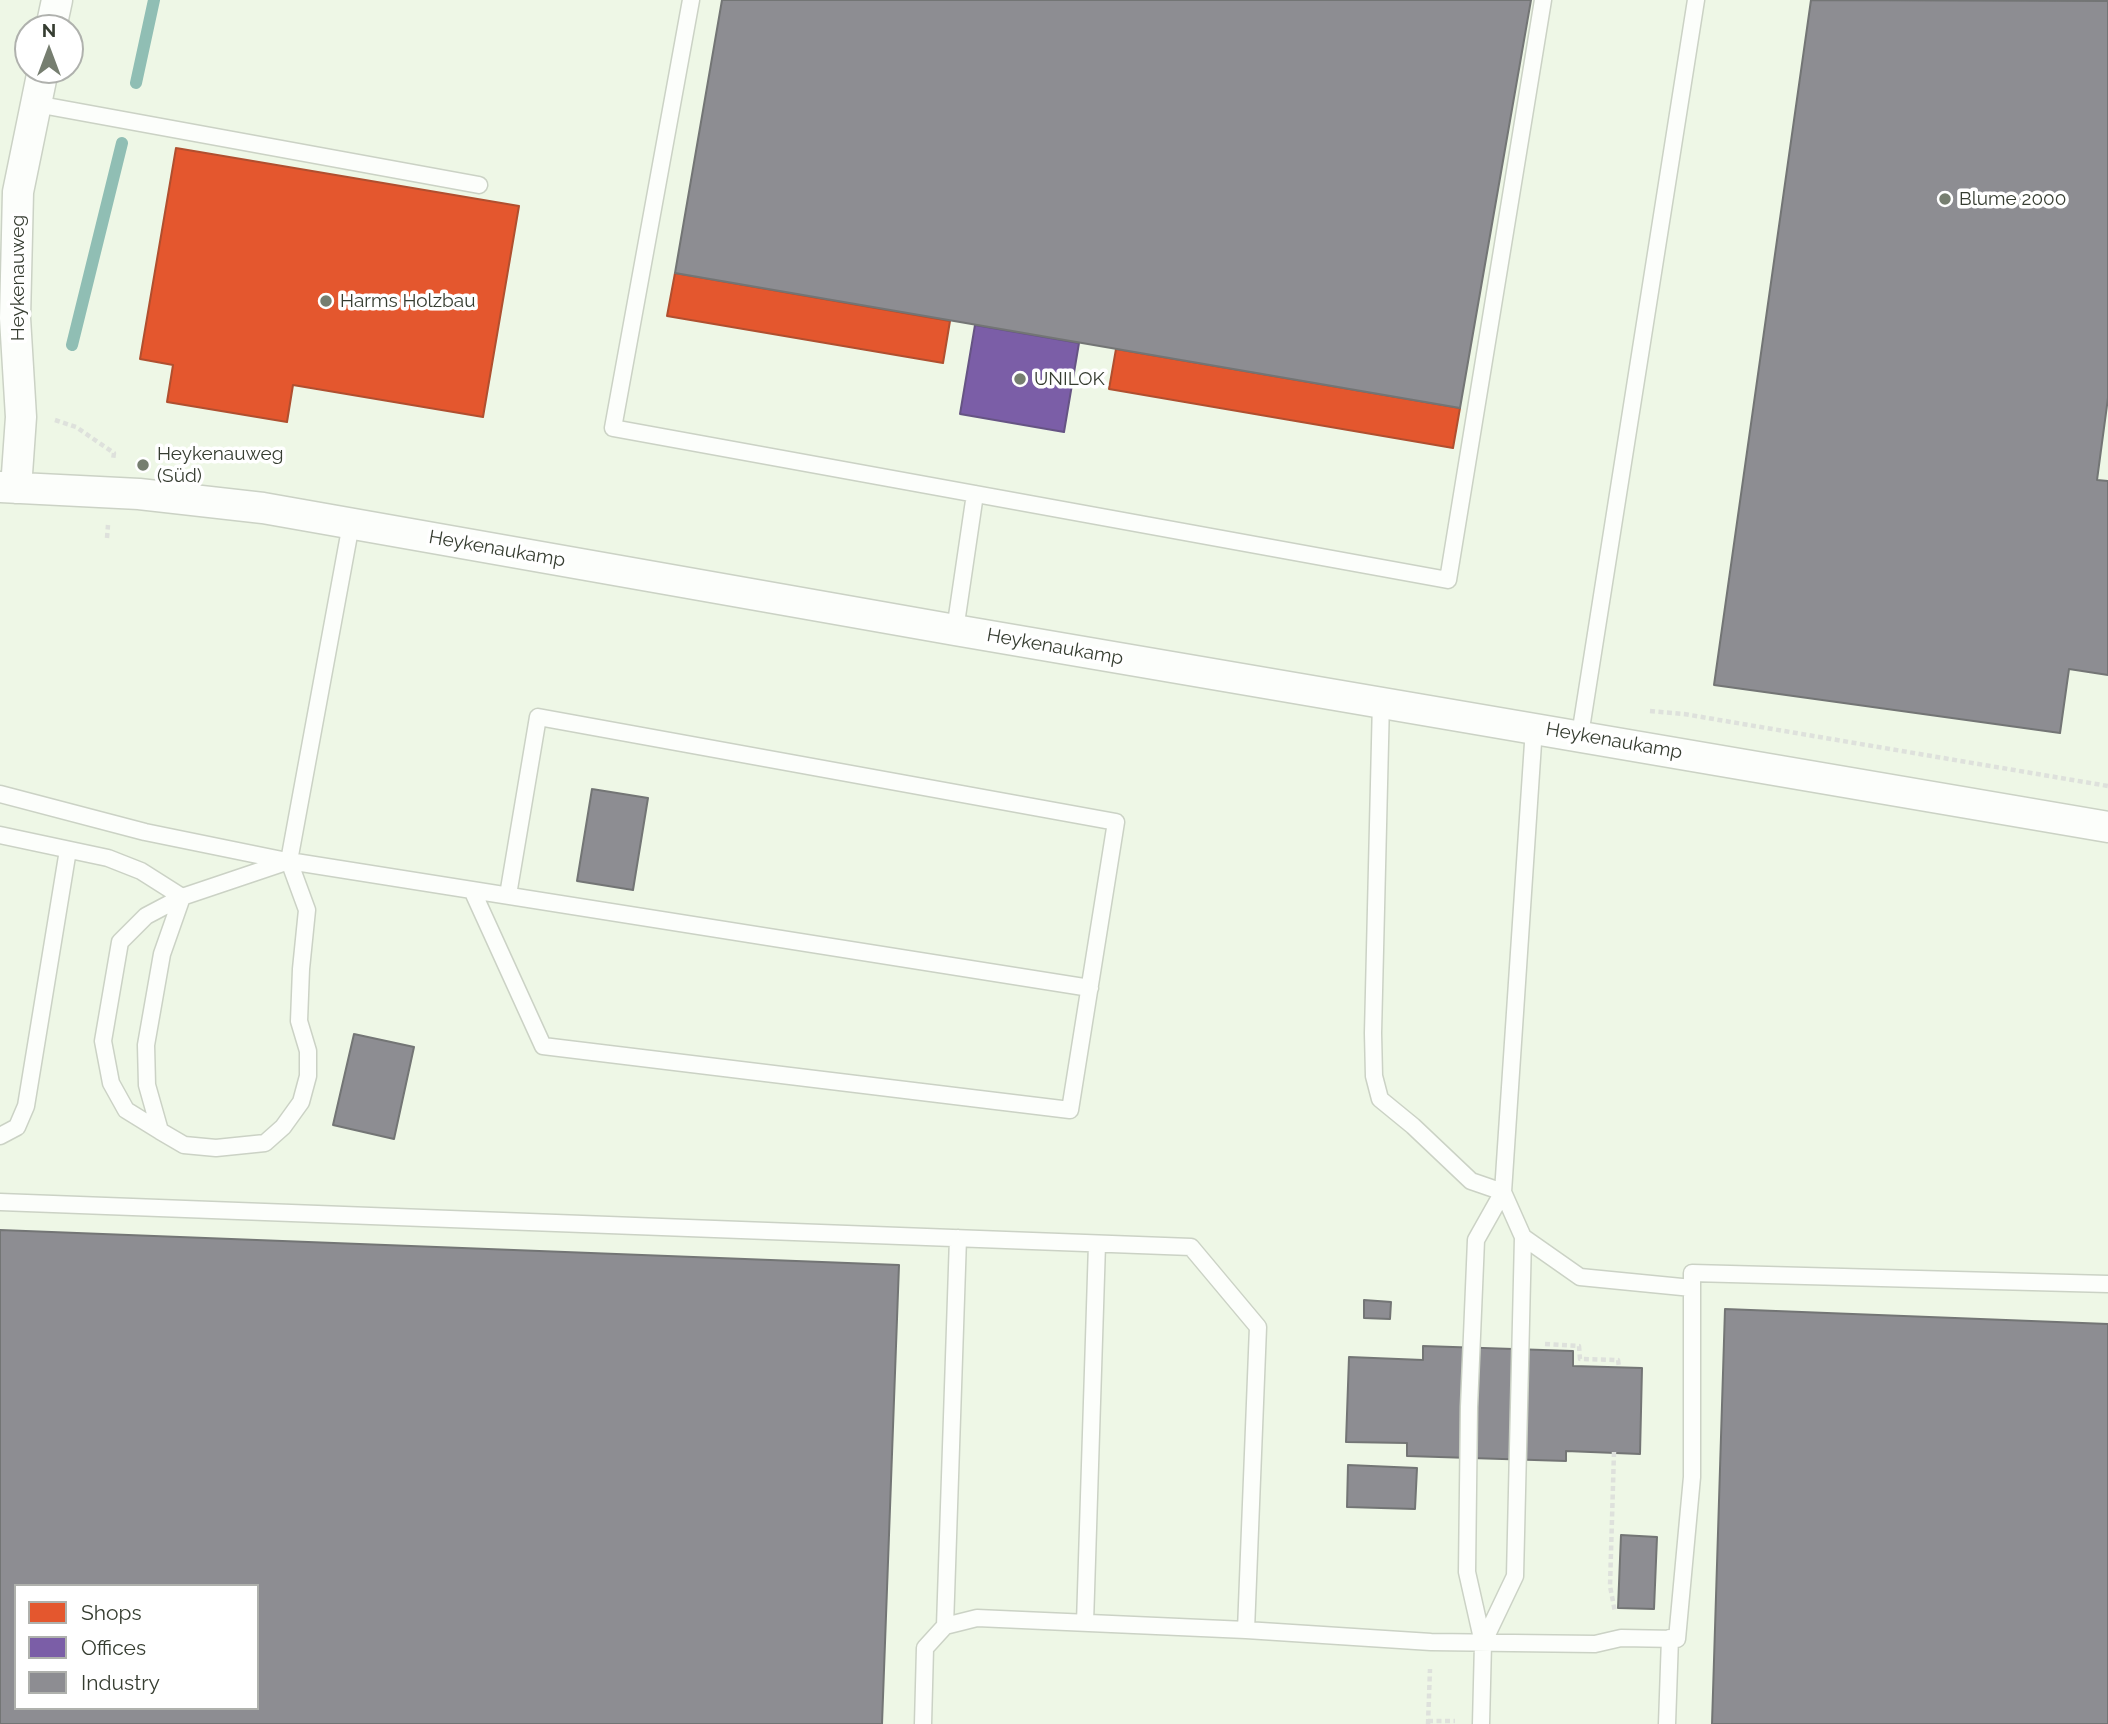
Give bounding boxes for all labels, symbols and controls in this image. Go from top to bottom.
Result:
north arrow [14,14,84,84]
text: N [42,19,56,41]
place label: Blume 2000 [1959,188,2066,210]
marker: Blume 2000 [1937,191,1953,207]
street label: Heykenauweg [7,215,29,341]
place label: Harms Holzbau [340,290,475,312]
marker: Harms Holzbau [318,293,334,309]
place label: UNILOK [1034,368,1105,390]
marker: UNILOK [1012,371,1028,387]
place label: Heykenauweg (Süd) [157,443,283,487]
marker: Heykenauweg (Süd) [135,457,151,473]
street label: Heykenaukamp [427,526,567,572]
street label: Heykenaukamp [985,624,1125,670]
street label: Heykenaukamp [1544,718,1684,764]
legend [14,1584,259,1710]
text: Shops [81,1600,142,1625]
text: Offices [81,1635,146,1660]
text: Industry [81,1670,160,1695]

